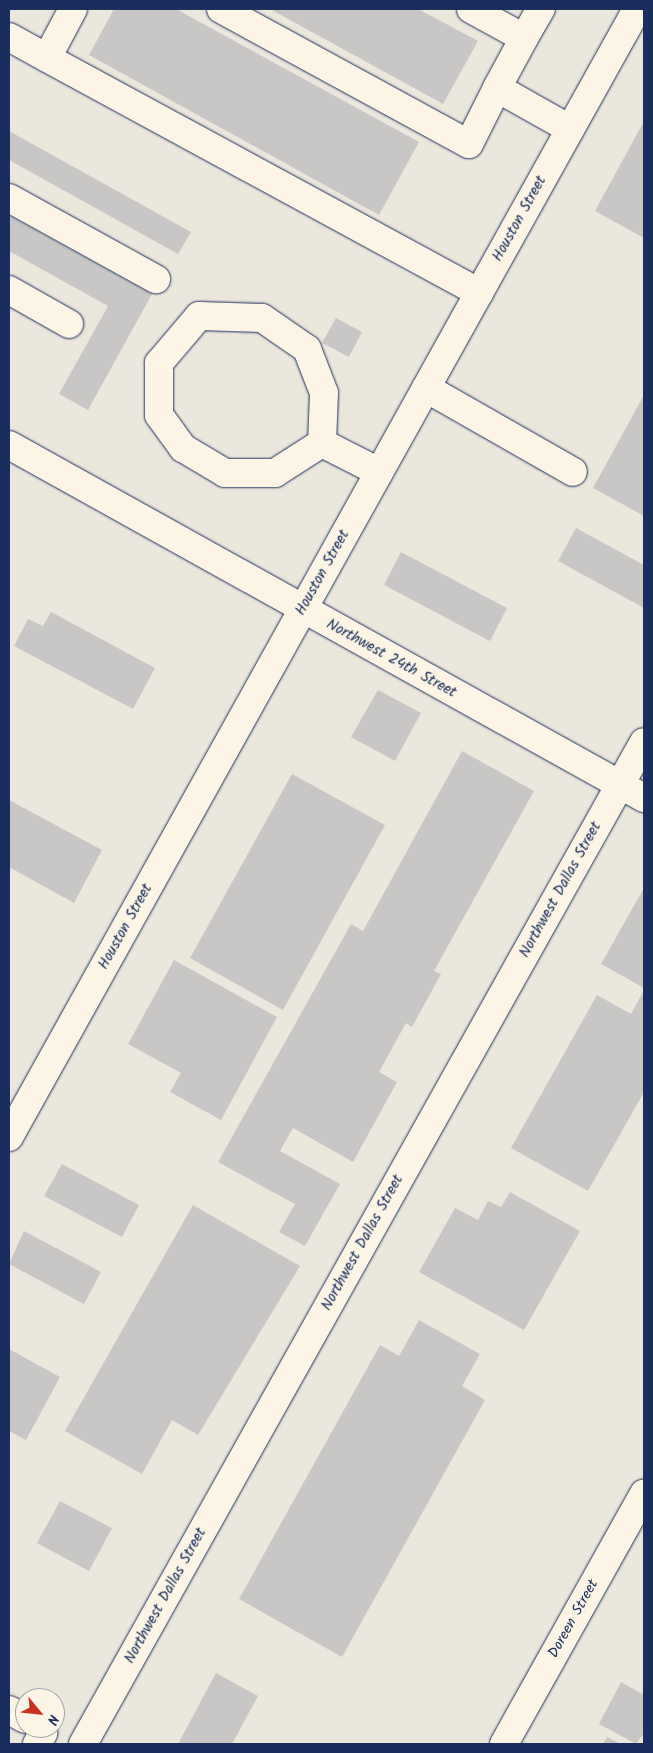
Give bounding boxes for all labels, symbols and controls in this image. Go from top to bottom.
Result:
street label: Houston Street [489,173,551,265]
street label: Houston Street [292,527,354,619]
street label: Northwest 24th Street [323,616,459,702]
street label: Northwest Dallas Street [516,819,606,961]
street label: Houston Street [95,881,157,973]
street label: Northwest Dallas Street [318,1172,408,1314]
street label: Northwest Dallas Street [121,1525,211,1667]
street label: Doreen Street [545,1577,603,1661]
north arrow [15,1688,65,1738]
text: N [41,1711,64,1729]

